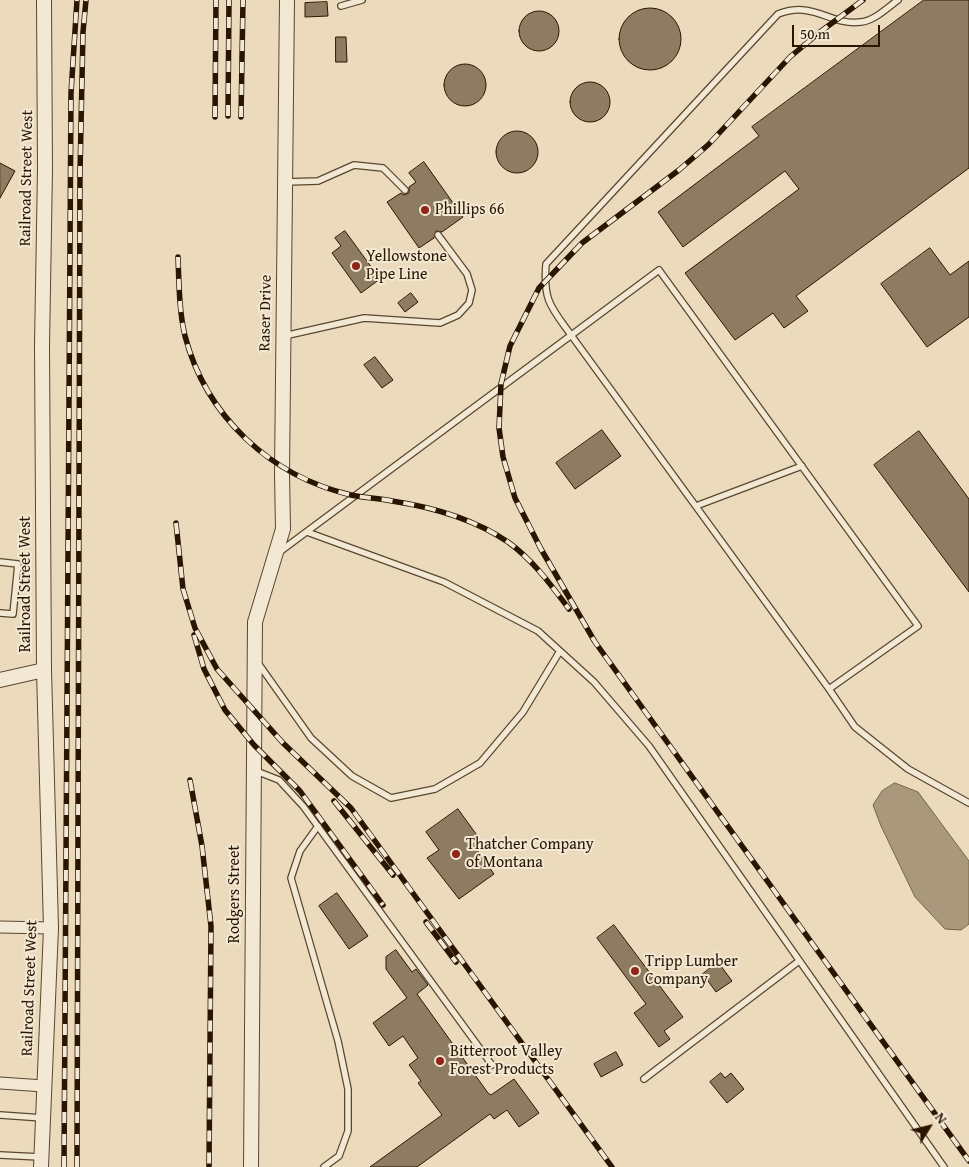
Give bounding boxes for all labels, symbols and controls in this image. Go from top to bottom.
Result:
scale bar [794,15,882,47]
text: 50 m [800,23,830,44]
street label: Railroad Street West [16,110,38,246]
place label: Phillips 66 [435,200,504,220]
marker: Phillips 66 [419,204,431,216]
place label: Yellowstone Pipe Line [366,247,447,285]
marker: Yellowstone Pipe Line [350,260,362,272]
street label: Raser Drive [256,275,276,351]
street label: Railroad Street West [16,516,36,652]
place label: Thatcher Company of Montana [466,835,594,873]
street label: Rodgers Street [225,845,245,943]
marker: Thatcher Company of Montana [450,848,462,860]
street label: Railroad Street West [18,920,42,1056]
place label: Tripp Lumber Company [645,952,738,990]
marker: Tripp Lumber Company [629,965,641,977]
place label: Bitterroot Valley Forest Products [450,1042,562,1080]
marker: Bitterroot Valley Forest Products [434,1055,446,1067]
north arrow [904,1102,954,1152]
text: N [930,1109,952,1128]

